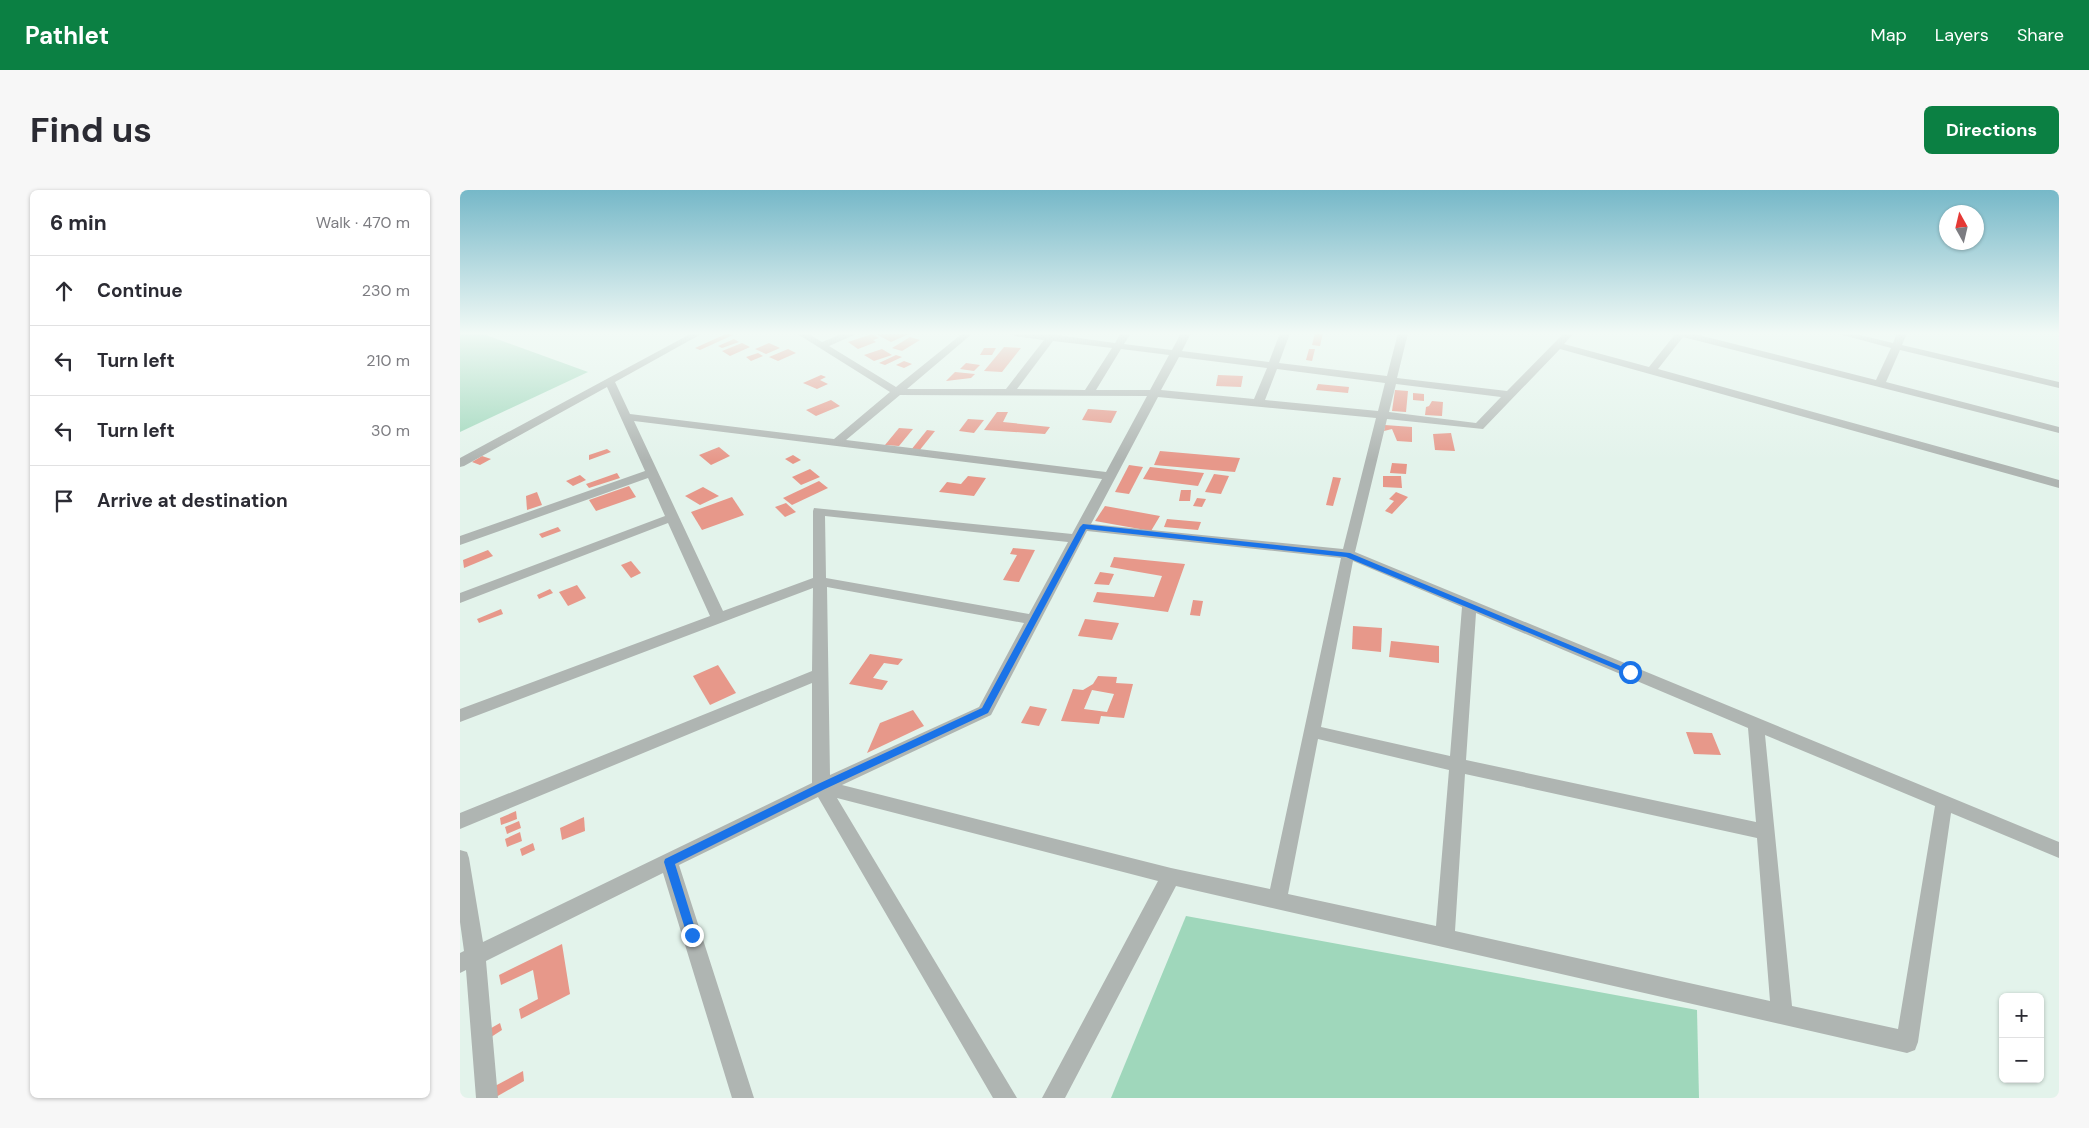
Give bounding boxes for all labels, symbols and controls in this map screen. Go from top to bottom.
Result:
text: Pathlet [25,20,109,51]
text: Map [1871,23,1907,47]
text: Layers [1935,23,1989,47]
text: Share [2017,23,2064,47]
button: Directions [1924,106,2059,154]
text: Find us [30,107,152,153]
north arrow [1939,205,1984,250]
text: 6 min [50,209,107,237]
text: Walk · 470 m [316,212,410,233]
icon: ahead [50,277,78,305]
text: Continue [97,278,183,303]
text: 230 m [362,280,410,301]
icon: left [50,347,78,375]
text: Turn left [97,348,175,373]
text: 210 m [366,350,410,371]
icon: left [50,417,78,445]
text: Turn left [97,418,175,443]
text: 30 m [371,420,410,441]
icon: arrive [50,487,78,515]
text: Arrive at destination [97,488,288,513]
route start [1619,661,1642,684]
route end [681,924,704,947]
map controls [1999,993,2044,1083]
button: + [1999,993,2044,1038]
button: − [1999,1038,2044,1083]

